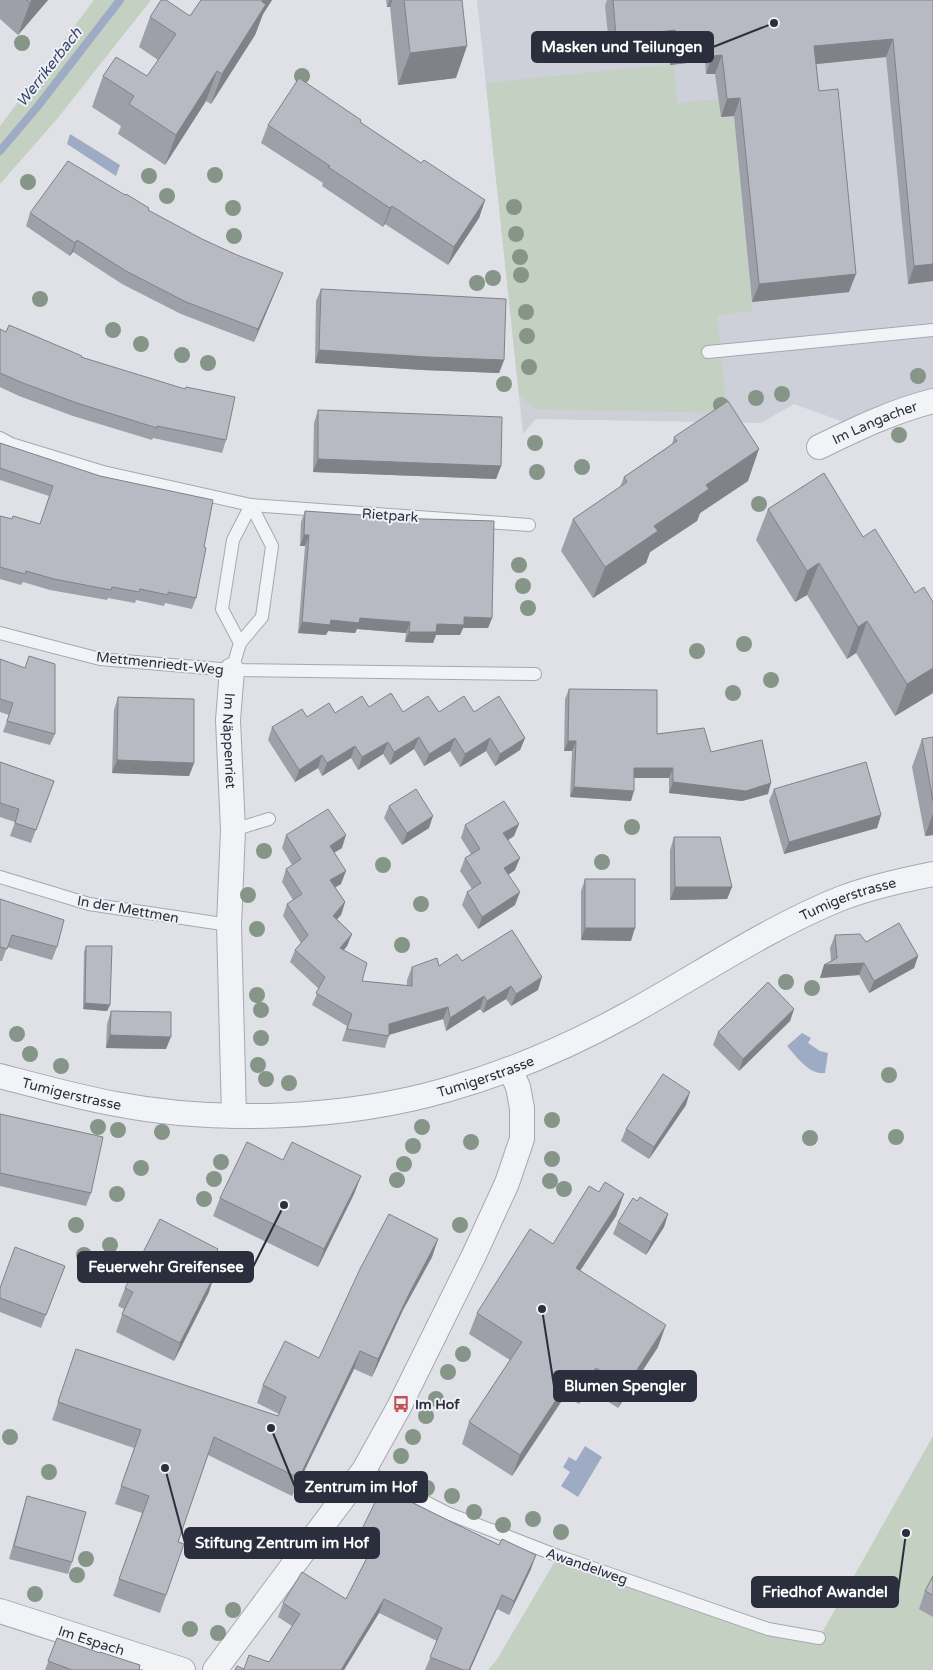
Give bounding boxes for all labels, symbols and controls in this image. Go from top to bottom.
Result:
water label: Werrikerbach [13,23,86,110]
callout: Masken und Teilungen [532,32,713,62]
text: Masken und Teilungen [542,38,702,57]
street label: Im Langacher [830,398,920,448]
street label: Rietpark [361,505,419,526]
street label: Mettmenriedt-Weg [95,648,225,679]
street label: Im Näppenriet [219,692,239,790]
street label: Tumigerstrasse [797,874,898,925]
street label: In der Mettmen [76,892,180,927]
street label: Tumigerstrasse [435,1052,537,1101]
street label: Tumigerstrasse [20,1074,123,1114]
callout: Feuerwehr Greifensee [78,1252,253,1282]
text: Feuerwehr Greifensee [88,1258,244,1276]
callout: Blumen Spengler [554,1371,696,1401]
text: Blumen Spengler [564,1377,686,1396]
bus stop icon: Im Hof [391,1394,411,1414]
place label: Im Hof [415,1396,460,1413]
callout: Zentrum im Hof [295,1472,427,1502]
text: Zentrum im Hof [305,1478,418,1496]
callout: Stiftung Zentrum im Hof [185,1528,379,1558]
text: Stiftung Zentrum im Hof [195,1534,369,1553]
street label: Awandelweg [544,1545,630,1588]
callout: Friedhof Awandel [752,1577,898,1607]
text: Friedhof Awandel [762,1583,888,1601]
street label: Im Espach [56,1622,127,1660]

